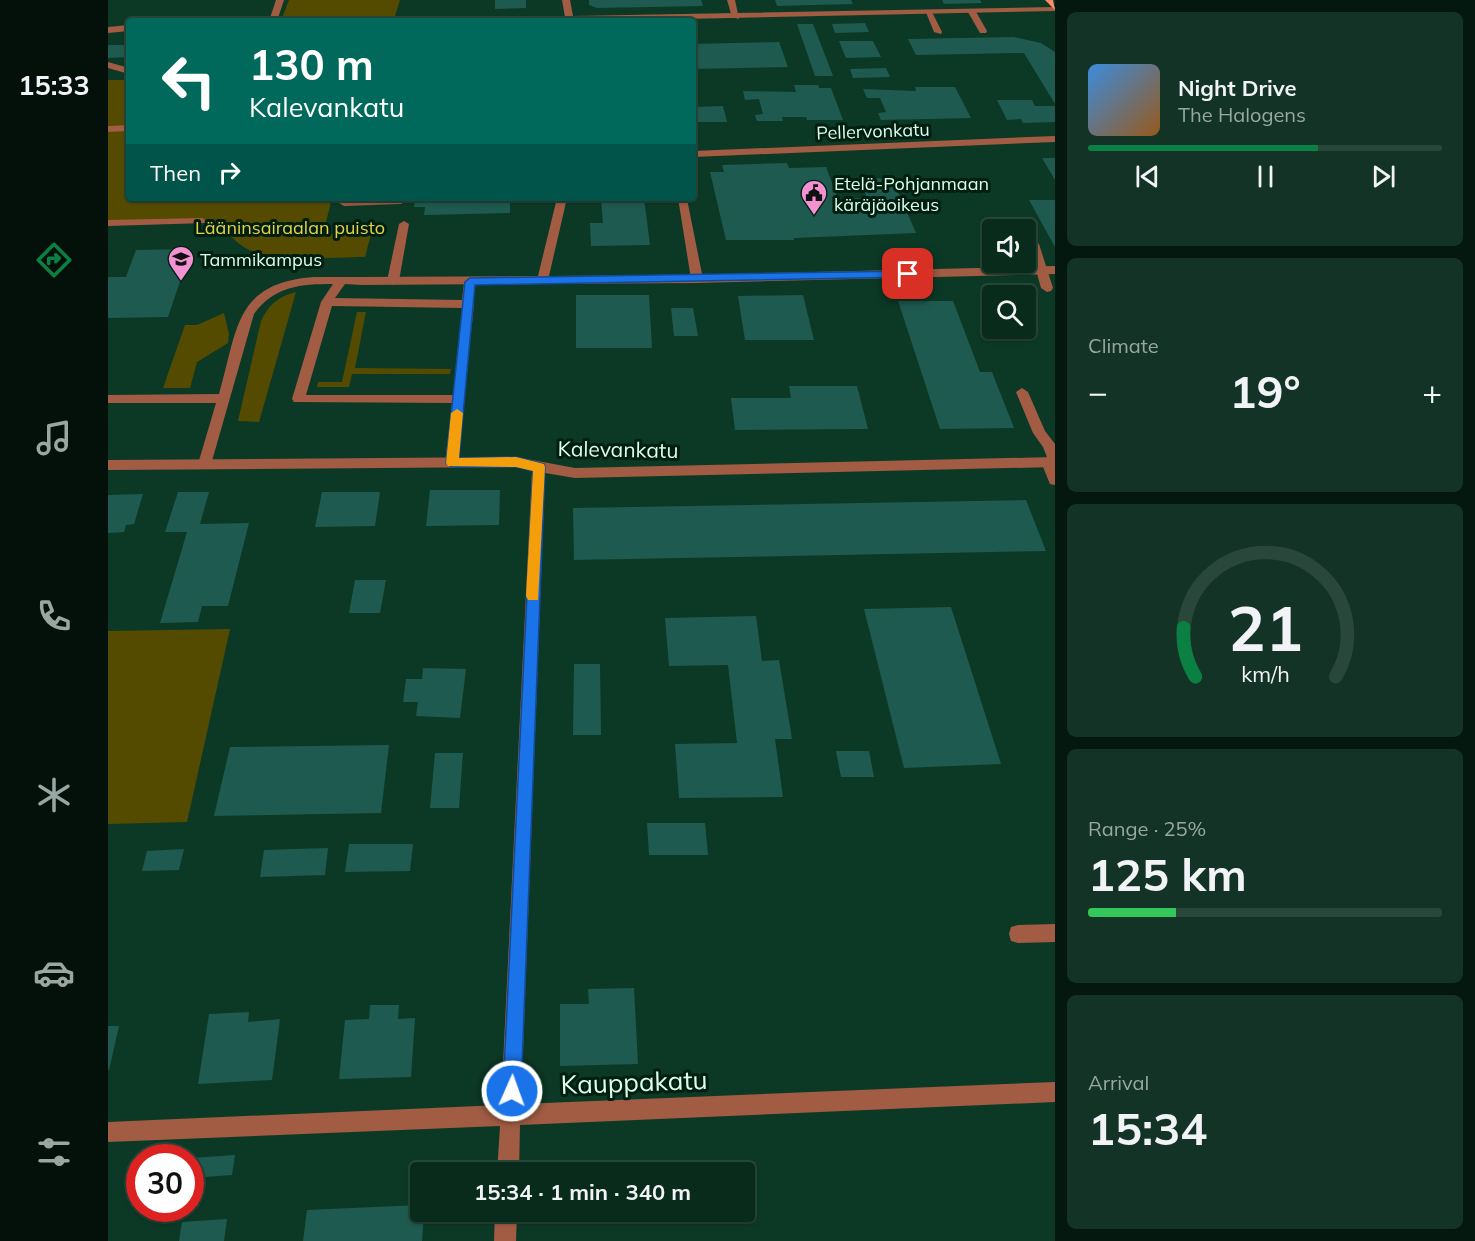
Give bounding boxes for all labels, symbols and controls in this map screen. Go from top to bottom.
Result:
text: 130 m [249,38,374,91]
icon: left [150,42,228,120]
text: 15:33 [18,68,90,102]
text: Night Drive [1178,74,1297,102]
text: Kalevankatu [249,90,404,124]
text: The Halogens [1178,102,1306,127]
street label: Pellervonkatu [816,118,930,144]
icon: right [213,156,246,189]
text: Then [150,159,201,187]
icon: previous [1131,160,1164,193]
icon: pause [1249,160,1282,193]
icon: next [1367,160,1400,193]
place label: Etelä-Pohjanmaan käräjäoikeus [834,172,989,216]
public building icon: Etelä-Pohjanmaan käräjäoikeus [799,178,829,216]
park label: Lääninsairaalan puisto [195,216,385,239]
map controls [982,219,1036,339]
button: sound [982,219,1036,273]
icon: directions [33,239,75,281]
school or university icon: Tammikampus [166,244,196,282]
place label: Tammikampus [200,248,322,271]
pin [882,248,933,299]
icon: arrive [891,257,924,290]
button: search [982,285,1036,339]
text: Climate [1088,333,1159,358]
text: 19° [1229,363,1301,419]
text: − [1088,371,1108,412]
text: + [1422,371,1442,412]
icon: music [33,417,75,459]
street label: Kalevankatu [557,435,679,463]
text: 21 [1228,589,1302,668]
icon: phone [33,595,75,637]
text: km/h [1241,661,1289,688]
icon: climate [33,774,75,816]
text: Range · 25% [1088,816,1206,841]
text: 125 km [1088,846,1247,902]
icon: car [33,952,75,994]
position arrow [480,1059,544,1123]
street label: Kauppakatu [560,1063,708,1101]
text: Arrival [1088,1070,1149,1095]
text: 15:34 [1088,1100,1207,1156]
icon: filters [33,1131,75,1173]
speed limit sign: 30 [126,1144,204,1222]
text: 15:34 · 1 min · 340 m [474,1178,691,1206]

